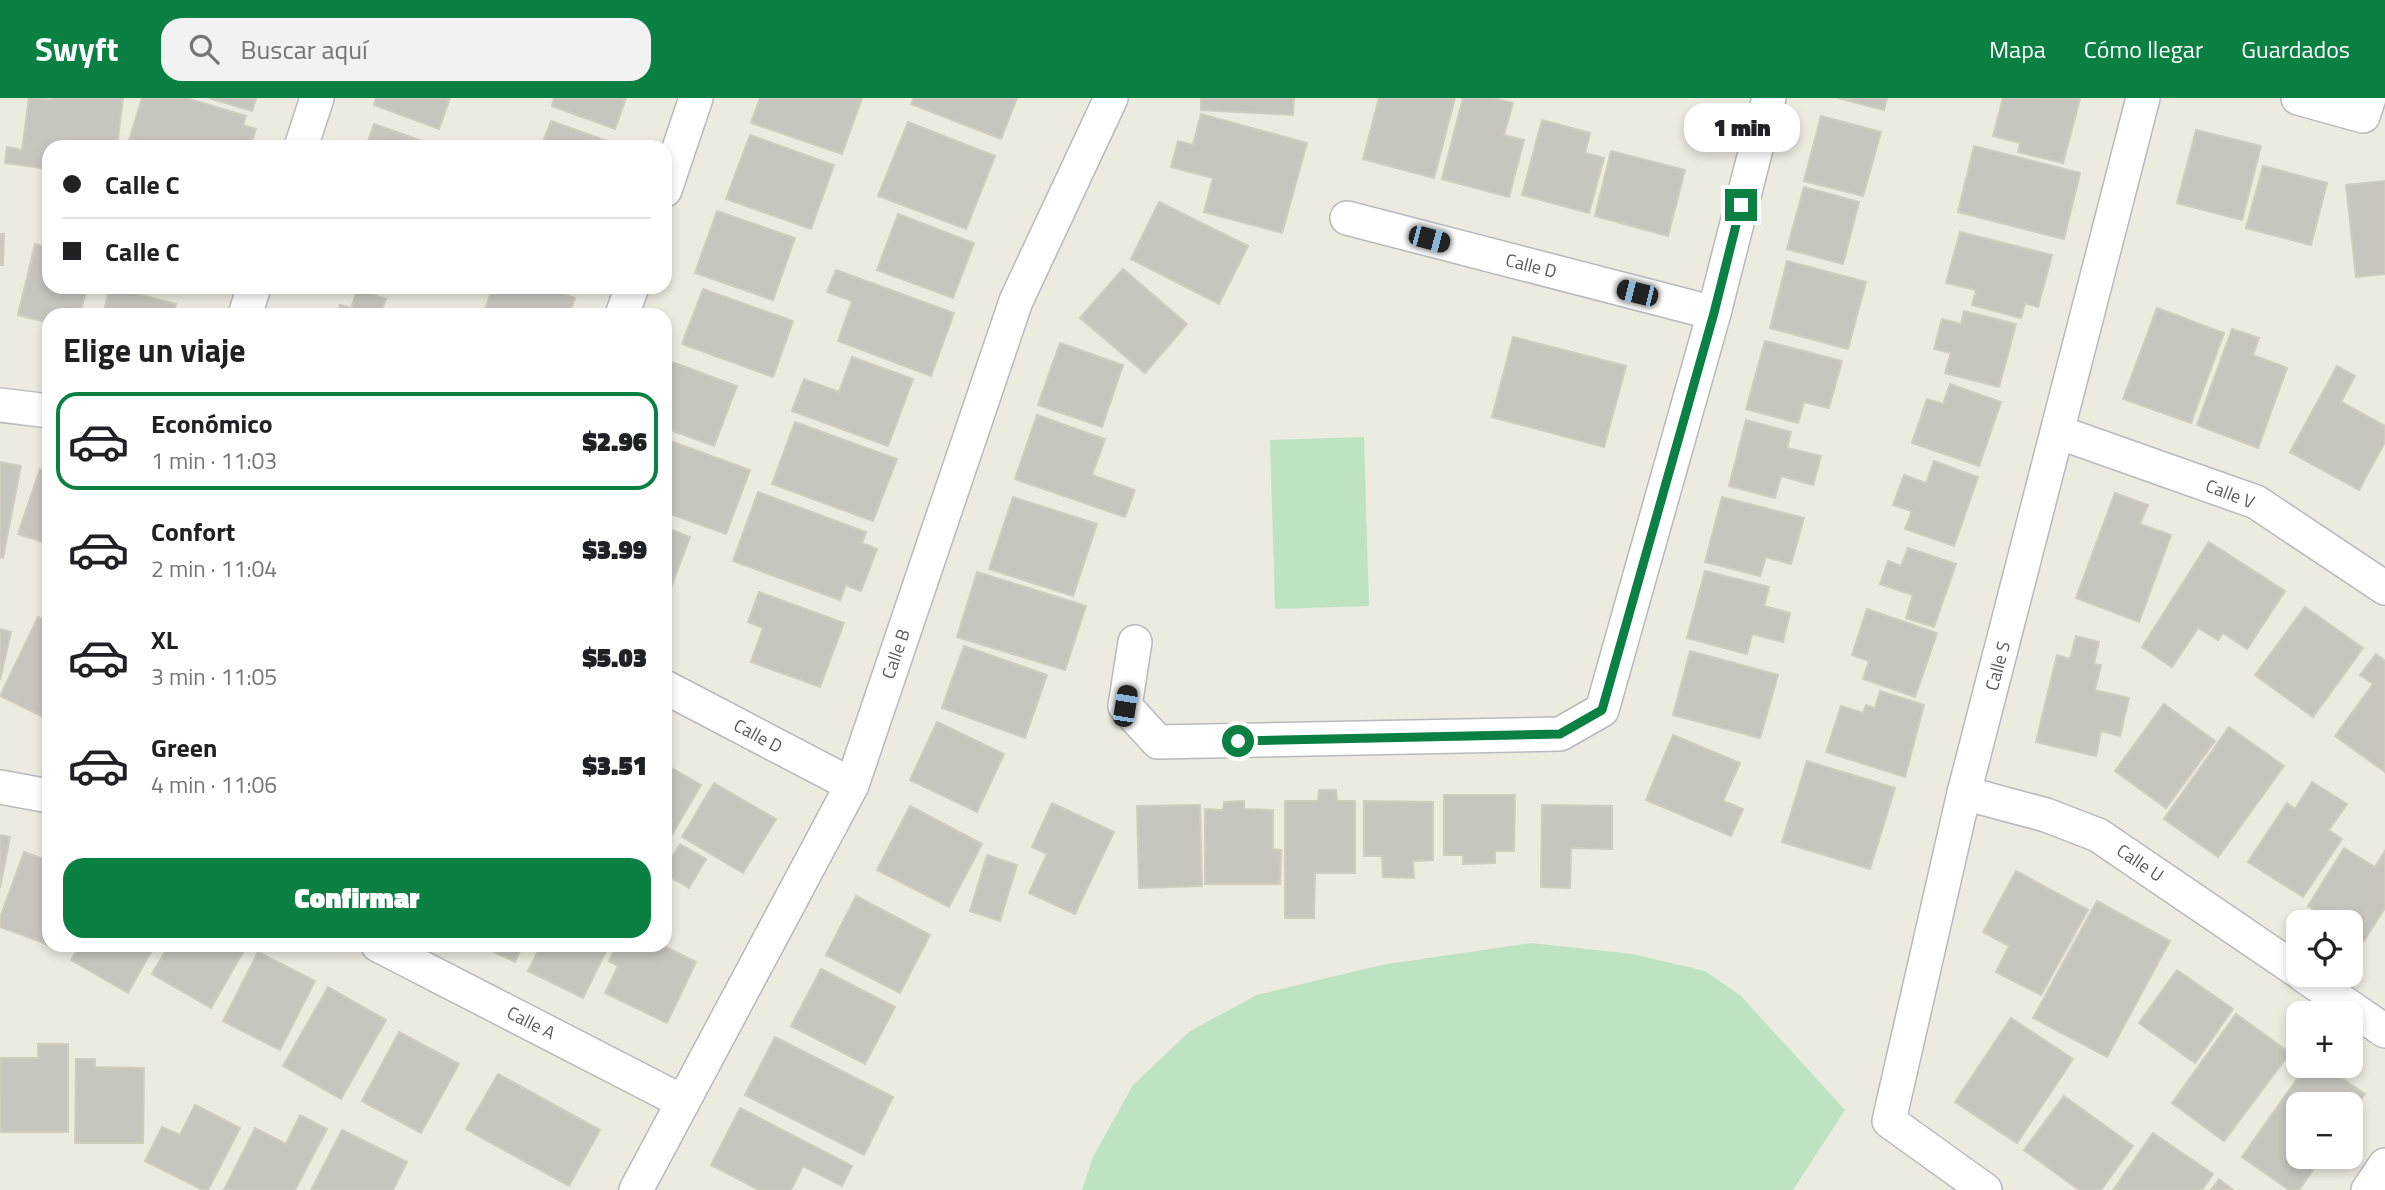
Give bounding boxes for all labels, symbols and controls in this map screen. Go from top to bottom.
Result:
search box [161,18,651,81]
text: Swyft [35,24,119,74]
icon: search [185,30,223,68]
text: Buscar aquí [241,30,368,69]
text: Mapa [1989,31,2046,67]
text: Cómo llegar [2084,31,2203,67]
text: Guardados [2241,31,2350,67]
callout: 1 min [1683,104,1799,153]
text: 1 min [1713,110,1771,145]
text: Calle C [105,165,180,204]
route end [1725,189,1757,221]
car [1406,223,1453,255]
text: Calle C [105,232,180,271]
street label: Calle D [1503,246,1560,285]
car [1615,278,1660,308]
text: Elige un viaje [63,326,246,374]
text: Económico [151,404,273,443]
icon: car [67,410,130,473]
text: $2.96 [582,422,647,461]
text: 1 min · 11:03 [151,443,277,478]
street label: Calle V [2202,472,2259,515]
text: Confort [151,512,235,551]
icon: car [67,518,130,581]
text: $3.99 [582,530,647,569]
text: 2 min · 11:04 [151,551,277,586]
text: XL [151,620,178,659]
street label: Calle B [874,625,917,682]
icon: car [67,626,130,689]
text: $5.03 [582,638,647,677]
street label: Calle S [1978,638,2017,693]
text: 3 min · 11:05 [151,659,277,694]
car [1112,684,1139,728]
street label: Calle D [729,711,787,760]
route start [1222,725,1254,757]
text: Green [151,728,217,767]
icon: car [67,734,130,797]
text: $3.51 [582,746,647,785]
text: 4 min · 11:06 [151,767,277,802]
street label: Calle U [2111,837,2169,888]
button: Confirmar [63,858,651,938]
map controls [2286,910,2363,1169]
button: locate [2286,910,2363,987]
street label: Calle A [502,999,560,1046]
button: + [2286,1001,2363,1078]
button: − [2286,1092,2363,1169]

